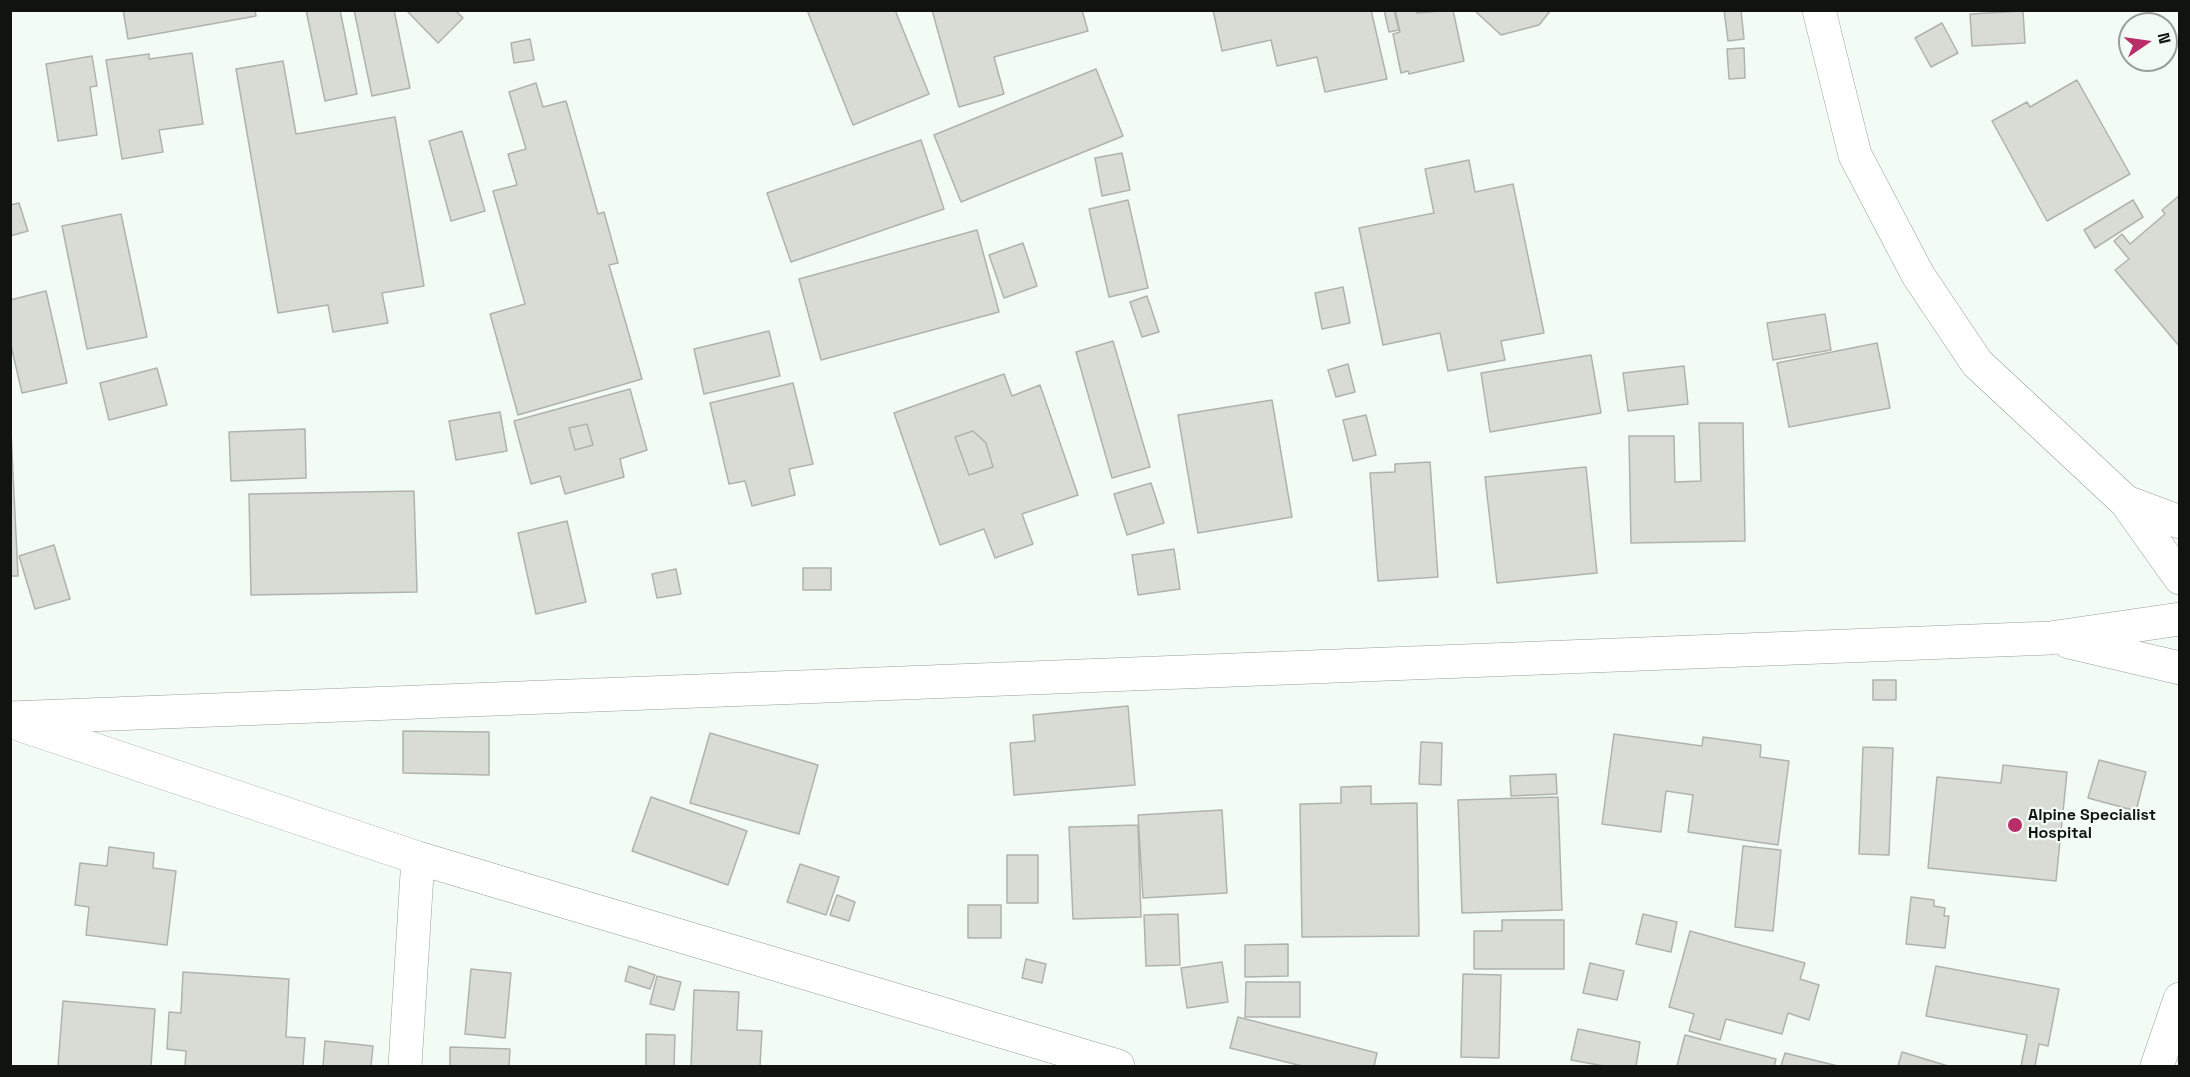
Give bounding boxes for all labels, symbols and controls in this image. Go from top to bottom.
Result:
north arrow [2118,12,2178,72]
text: N [2153,31,2176,46]
place label: Alpine Specialist Hospital [2028,806,2156,844]
marker: Alpine Specialist Hospital [2006,816,2024,834]

